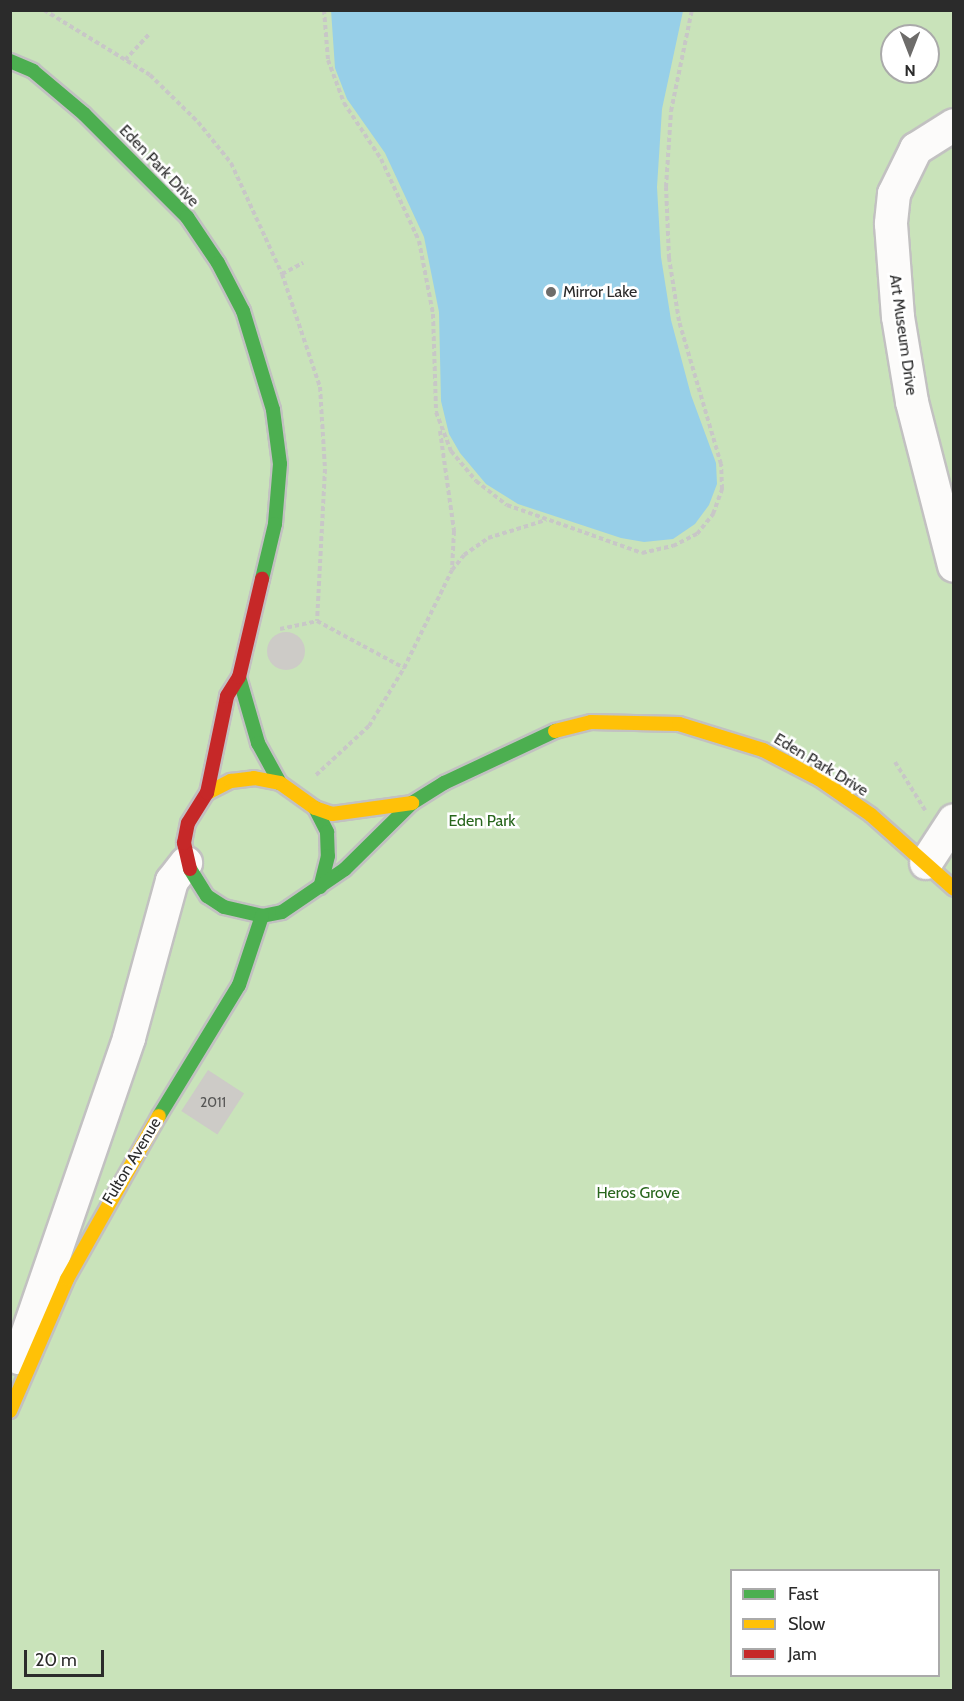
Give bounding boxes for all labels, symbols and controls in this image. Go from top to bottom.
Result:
north arrow [880,24,940,84]
text: N [904,61,916,80]
street label: Eden Park Drive [115,121,203,211]
street label: Art Museum Drive [885,273,921,397]
place label: Mirror Lake [563,282,637,302]
marker: Mirror Lake [544,285,558,299]
street label: Eden Park Drive [770,729,872,801]
park label: Eden Park [448,811,516,831]
house number: 2011 [200,1094,226,1110]
street label: Fulton Avenue [99,1114,165,1208]
park label: Heros Grove [596,1183,680,1203]
legend [730,1569,940,1677]
text: Fast [788,1583,819,1605]
text: Slow [788,1613,825,1635]
scale bar [27,1638,106,1676]
text: Jam [788,1643,817,1665]
text: 20 m [35,1649,77,1671]

